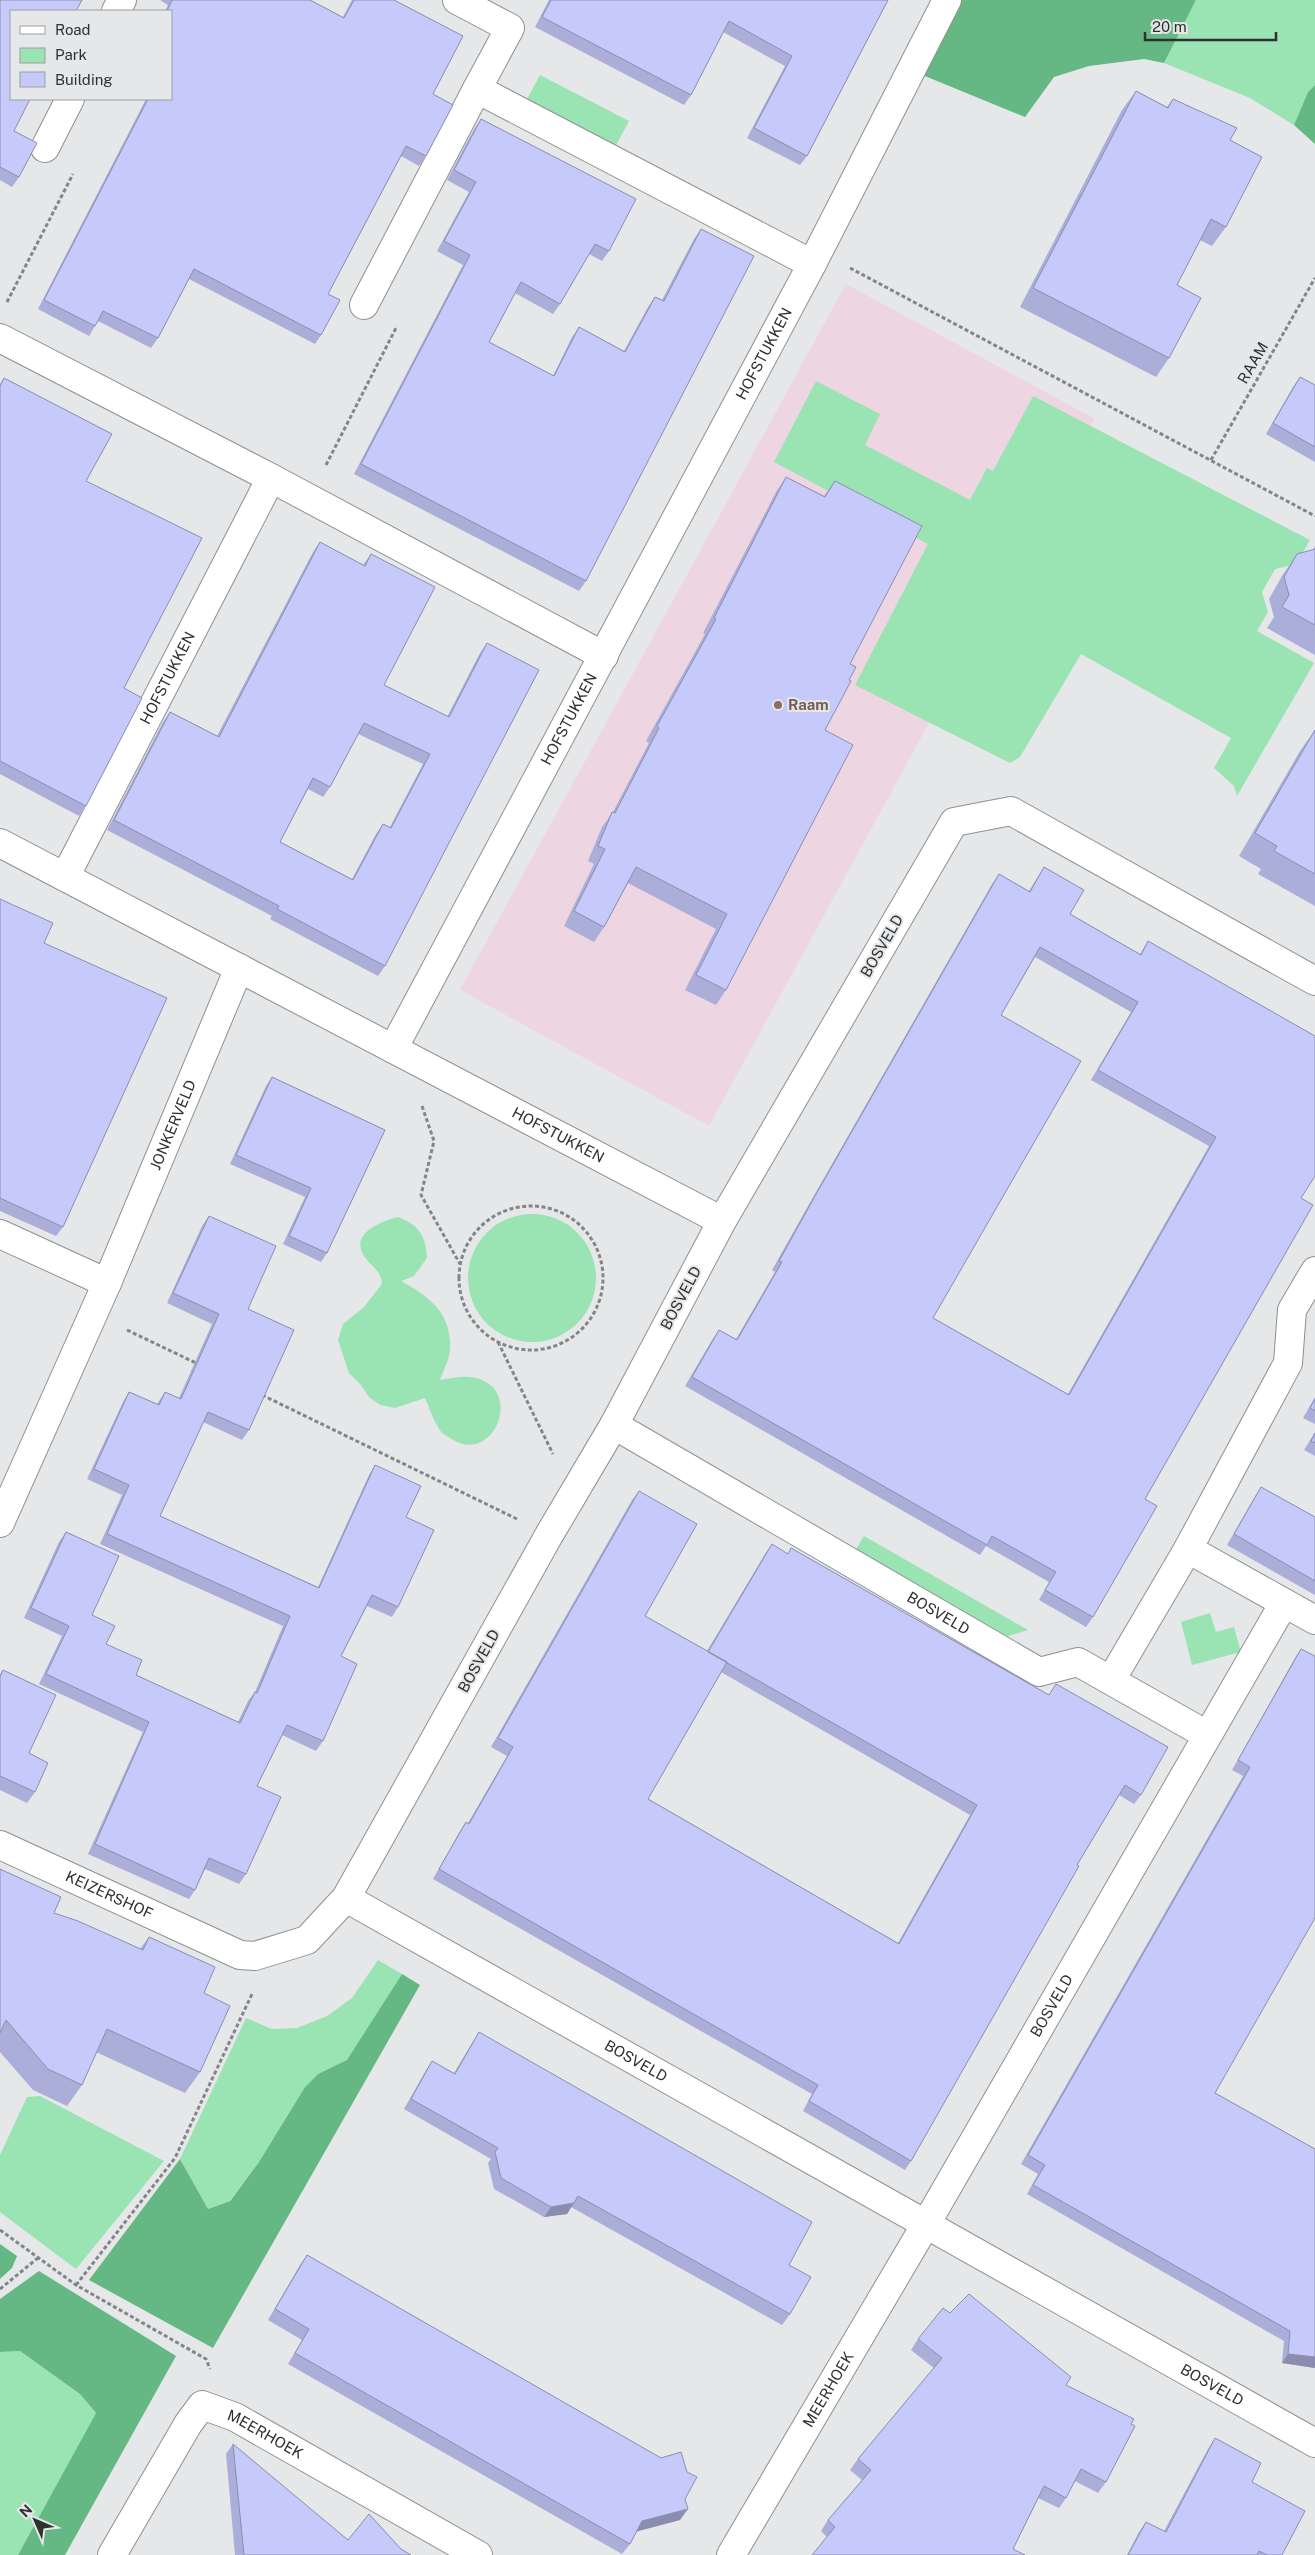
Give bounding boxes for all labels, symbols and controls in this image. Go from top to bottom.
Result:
legend [10,10,172,100]
scale bar [1145,10,1276,42]
text: 20 m [1152,18,1187,35]
text: Road [55,21,91,38]
text: Park [55,46,87,63]
text: Building [55,71,113,88]
street label: HOFSTUKKEN [732,305,795,402]
street label: RAAM [1234,339,1271,386]
street label: HOFSTUKKEN [136,629,198,727]
street label: HOFSTUKKEN [537,670,600,768]
place label: Raam [788,696,829,713]
marker: Raam [772,699,784,711]
street label: BOSVELD [857,912,906,980]
street label: JONKERVELD [146,1077,199,1172]
street label: HOFSTUKKEN [509,1104,607,1166]
street label: BOSVELD [657,1263,704,1332]
street label: BOSVELD [904,1588,973,1638]
street label: BOSVELD [454,1626,503,1695]
street label: KEIZERSHOF [63,1867,156,1922]
street label: BOSVELD [1027,1971,1076,2040]
street label: BOSVELD [602,2036,671,2085]
street label: MEERHOEK [799,2349,857,2430]
street label: BOSVELD [1178,2360,1247,2409]
street label: MEERHOEK [225,2406,306,2462]
north arrow [10,2495,60,2545]
text: N [16,2501,35,2520]

